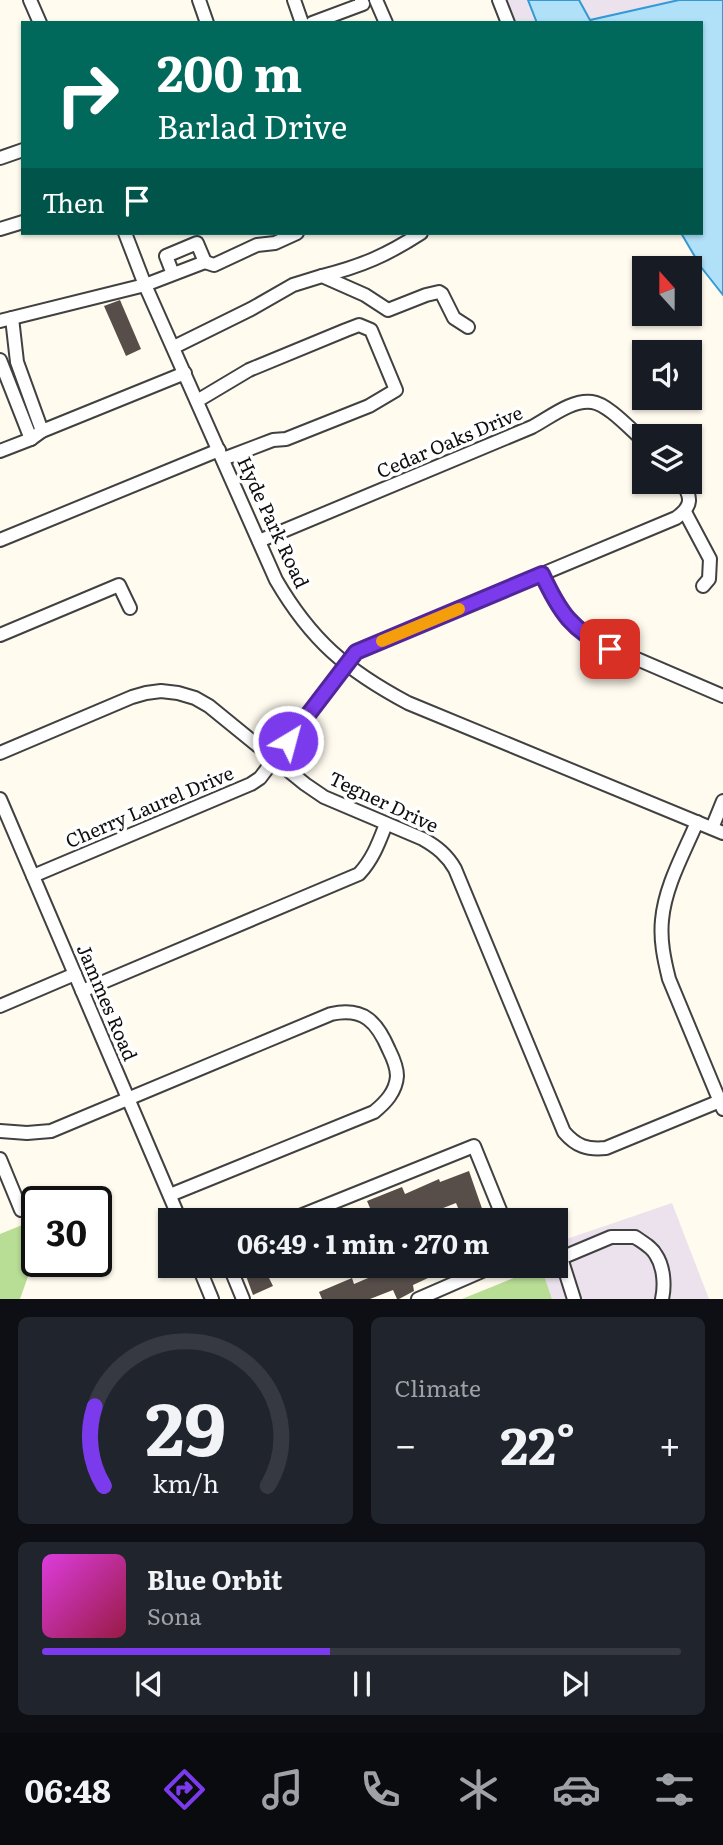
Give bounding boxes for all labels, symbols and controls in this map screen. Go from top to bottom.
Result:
text: 200 m [157,34,302,107]
icon: right [42,49,133,140]
text: Barlad Drive [157,101,347,149]
text: Then [42,182,104,221]
icon: arrive [118,182,156,220]
north arrow [632,256,702,326]
map controls [632,256,702,494]
button: sound [632,340,702,410]
street label: Cedar Oaks Drive [372,398,526,484]
button: layers [632,424,702,494]
street label: Hyde Park Road [231,452,317,593]
pin [580,619,640,679]
icon: arrive [591,630,629,668]
position arrow [251,704,325,778]
street label: Cherry Laurel Drive [61,758,238,854]
street label: Tegner Drive [325,763,444,839]
street label: Jammes Road [71,939,145,1065]
speed limit sign: 30 [21,1186,112,1277]
text: 06:49 · 1 min · 270 m [237,1223,489,1262]
text: Climate [395,1370,481,1404]
text: 29 [145,1371,226,1479]
text: 22° [500,1404,575,1481]
text: − [395,1414,417,1471]
text: + [659,1414,681,1471]
text: km/h [152,1464,219,1501]
text: Blue Orbit [147,1559,282,1598]
text: Sona [147,1598,202,1632]
icon: previous [130,1665,168,1703]
icon: pause [343,1665,381,1703]
icon: next [556,1665,594,1703]
text: 06:48 [24,1765,111,1813]
icon: directions [160,1765,209,1814]
icon: music [258,1765,307,1814]
icon: phone [356,1765,405,1814]
icon: climate [454,1765,503,1814]
icon: car [552,1765,601,1814]
icon: filters [650,1765,699,1814]

